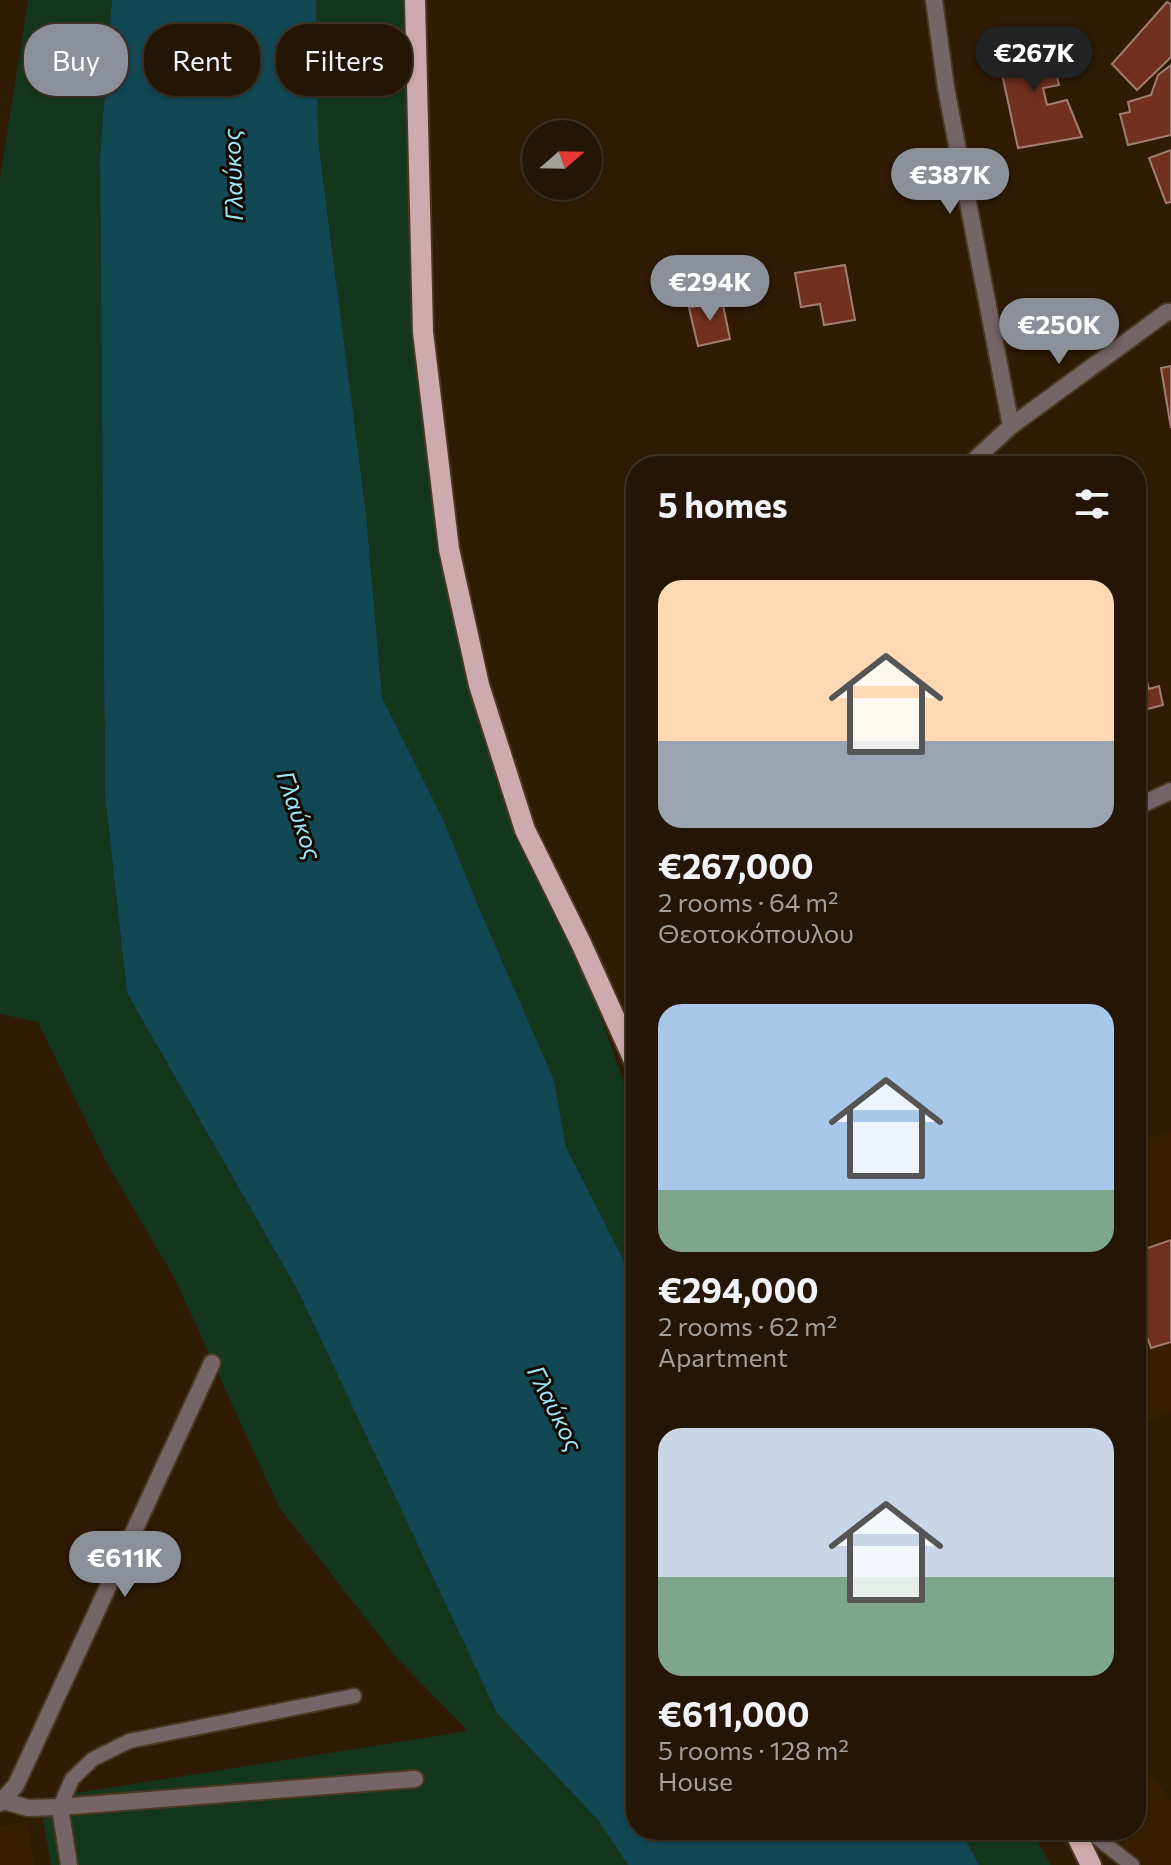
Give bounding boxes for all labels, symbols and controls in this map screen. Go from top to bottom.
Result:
chip: Buy [24,24,128,96]
chip: Rent [144,24,260,96]
chip: Filters [276,24,412,96]
pin: €267K [978,26,1090,94]
text: €267K [993,36,1075,67]
north arrow [522,120,602,200]
map controls [522,120,602,200]
water label: Γλαύκος [216,128,248,222]
pin: €387K [894,148,1006,216]
text: €387K [909,158,991,189]
pin: €294K [654,255,766,323]
text: €294K [668,265,752,296]
pin: €250K [1003,298,1115,366]
text: €250K [1017,308,1101,339]
icon: filters [1070,482,1114,526]
text: 5 homes [658,483,788,525]
icon: home [814,632,958,776]
water label: Γλαύκος [271,767,329,864]
text: €267,000 [658,844,814,886]
text: 2 rooms · 64 m² [658,886,839,917]
text: Θεοτοκόπουλου [658,917,854,948]
icon: home [814,1056,958,1200]
text: €294,000 [658,1268,819,1310]
text: 2 rooms · 62 m² [658,1310,837,1341]
text: Apartment [658,1341,788,1372]
water label: Γλαύκος [522,1360,590,1456]
icon: home [814,1480,958,1624]
pin: €611K [69,1531,181,1599]
text: €611K [87,1541,163,1572]
text: €611,000 [658,1692,810,1734]
text: 5 rooms · 128 m² [658,1734,849,1765]
text: House [658,1765,733,1796]

